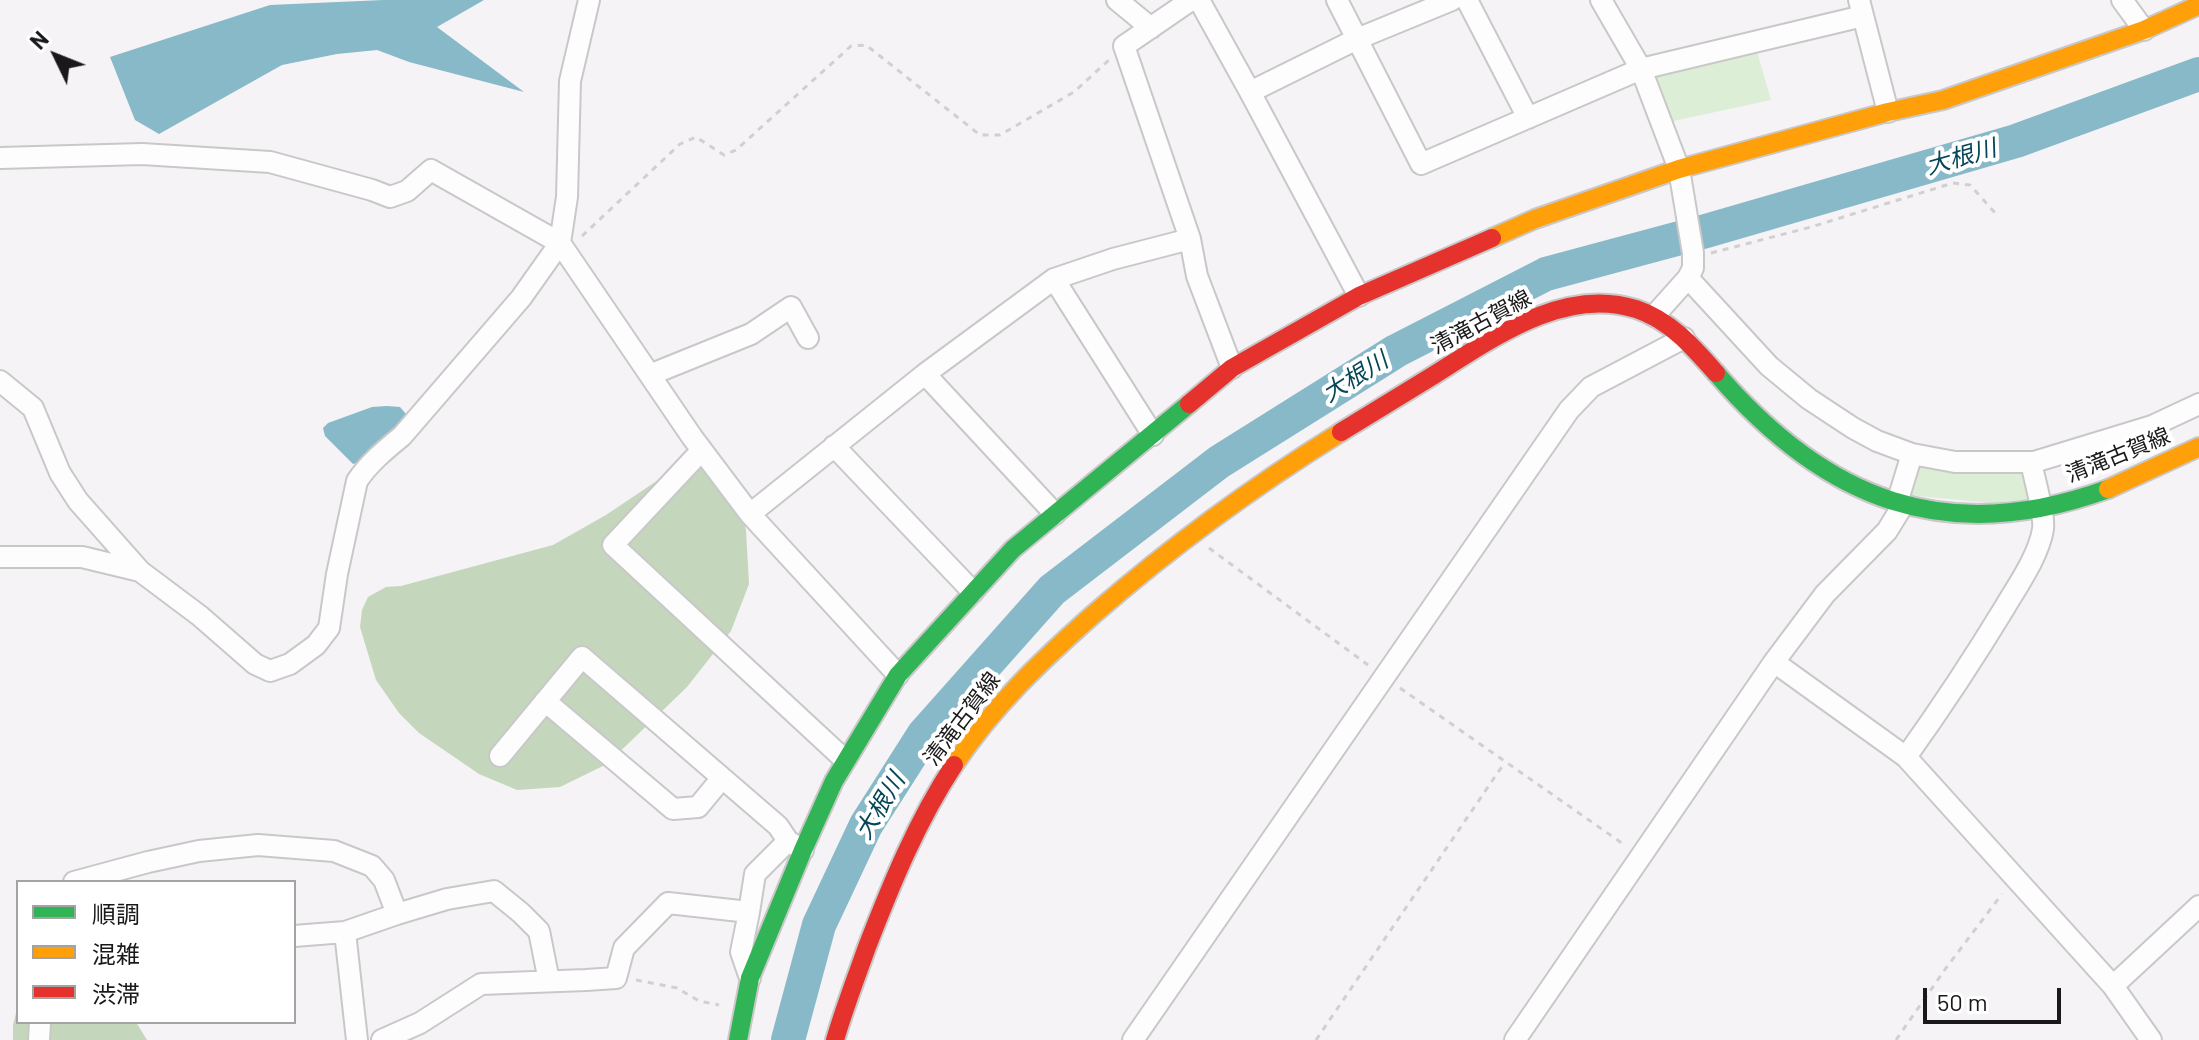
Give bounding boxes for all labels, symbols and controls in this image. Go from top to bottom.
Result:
north arrow [16,16,96,96]
text: N [24,25,53,54]
water label: 大根川 [1922,133,2000,181]
street label: 清滝古賀線 [1426,285,1536,359]
water label: 大根川 [1317,346,1393,408]
street label: 清滝古賀線 [2062,422,2174,488]
street label: 清滝古賀線 [918,667,1006,771]
water label: 大根川 [849,768,911,844]
legend [16,880,296,1024]
text: 順調 [92,899,140,928]
text: 混雑 [92,939,140,968]
scale bar [1927,972,2065,1022]
text: 渋滞 [92,979,140,1008]
text: 50 m [1937,987,1988,1016]

